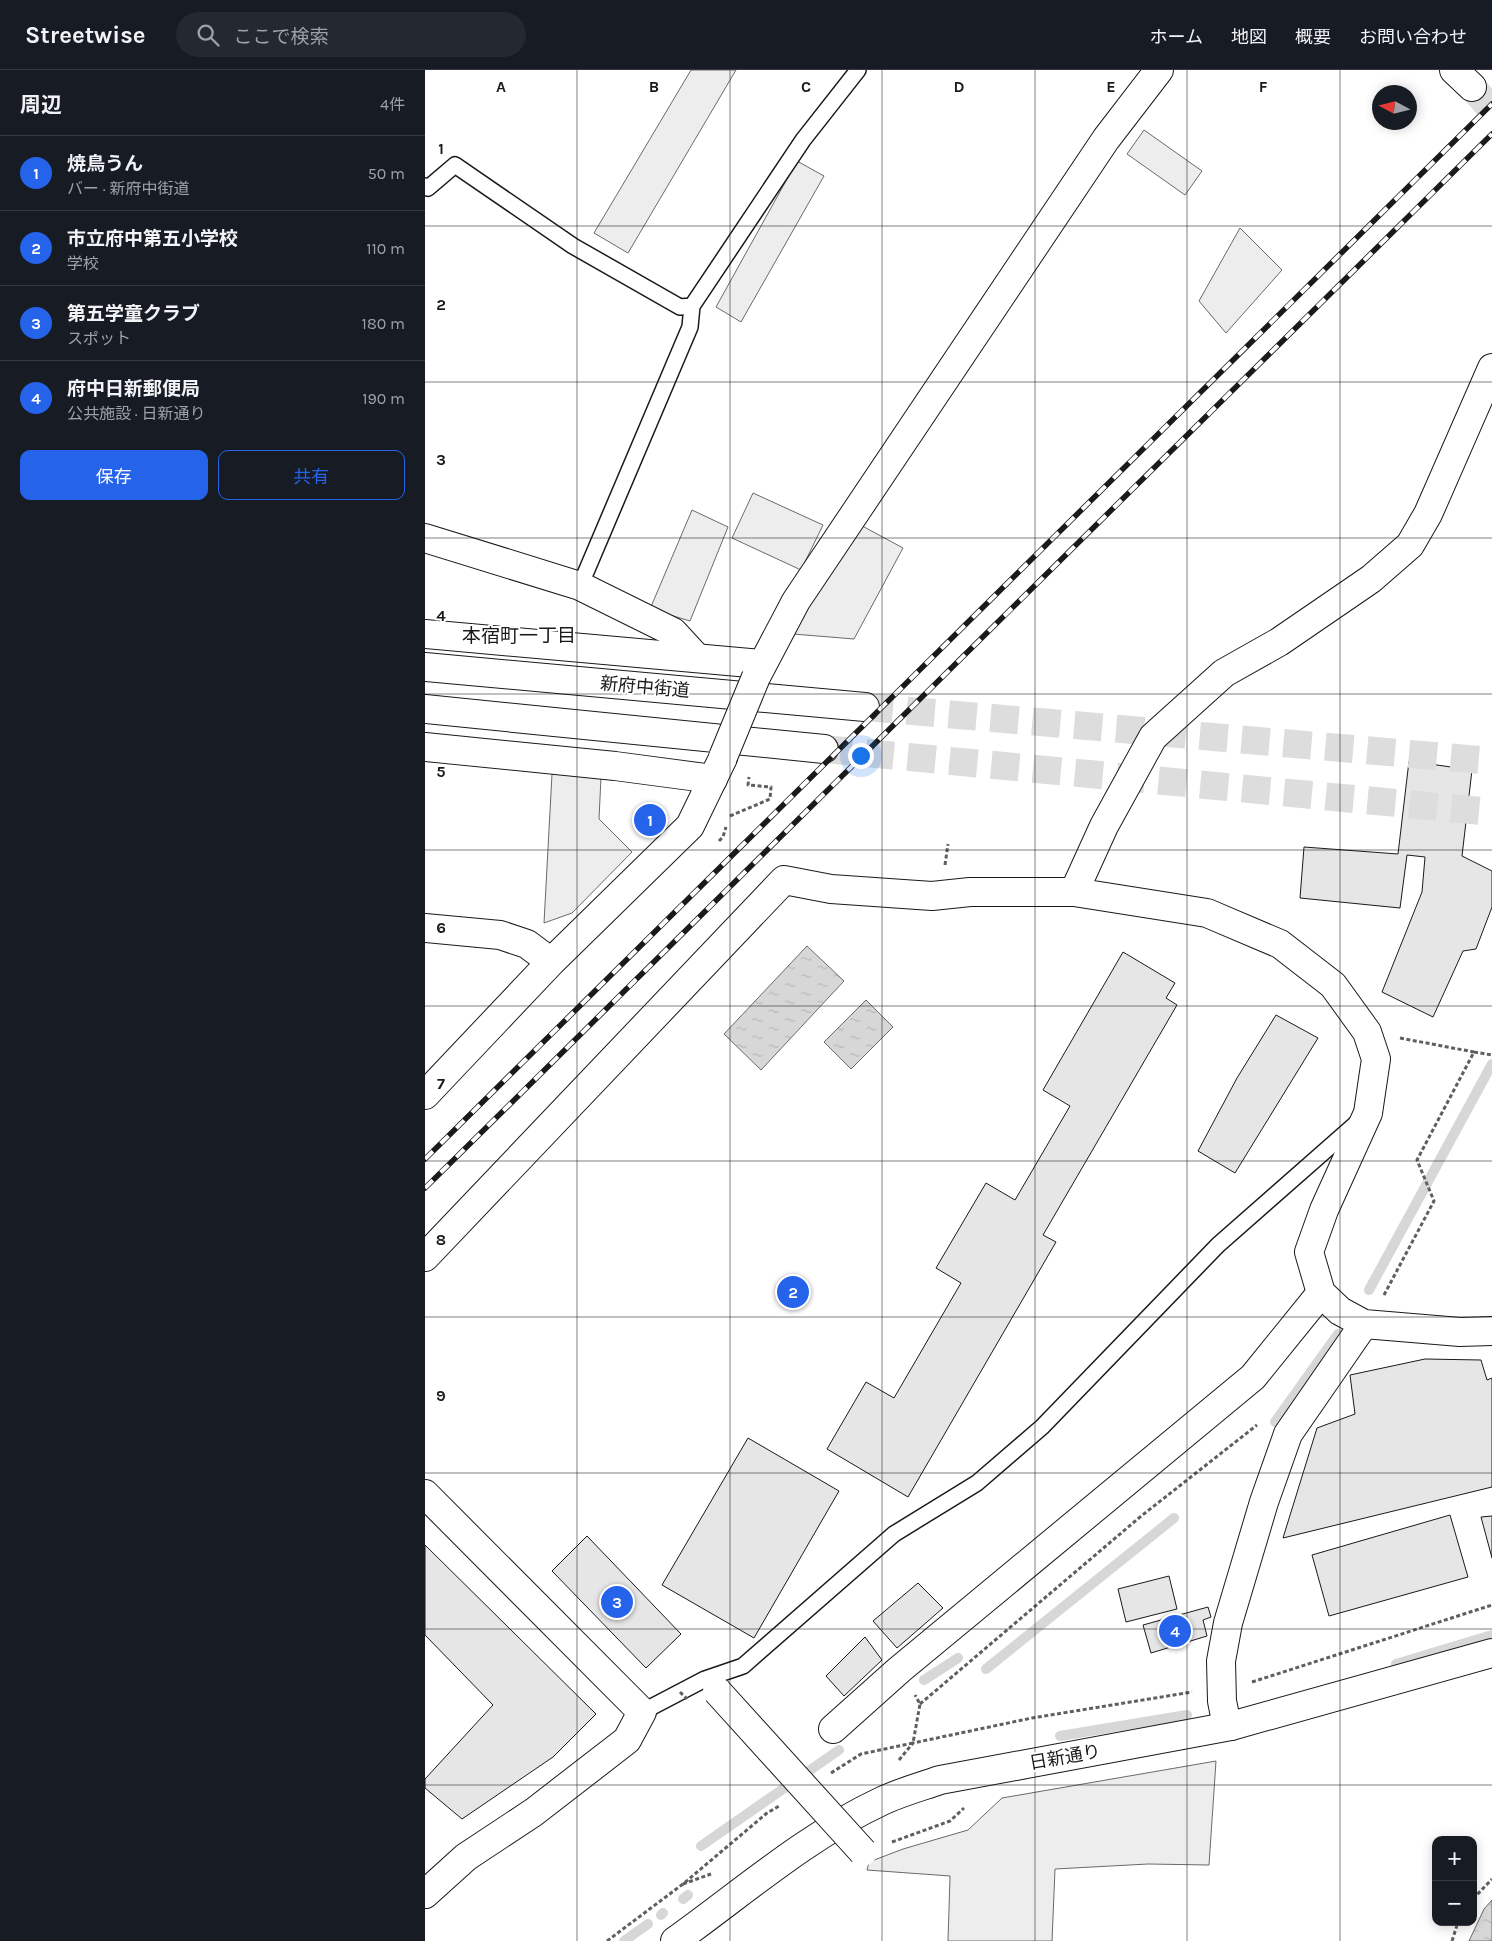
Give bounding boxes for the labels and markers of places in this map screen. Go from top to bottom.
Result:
pin: 1 [634,801,666,839]
pin: 2 [777,1273,809,1311]
pin: 3 [601,1583,633,1621]
pin: 4 [1159,1612,1191,1650]

